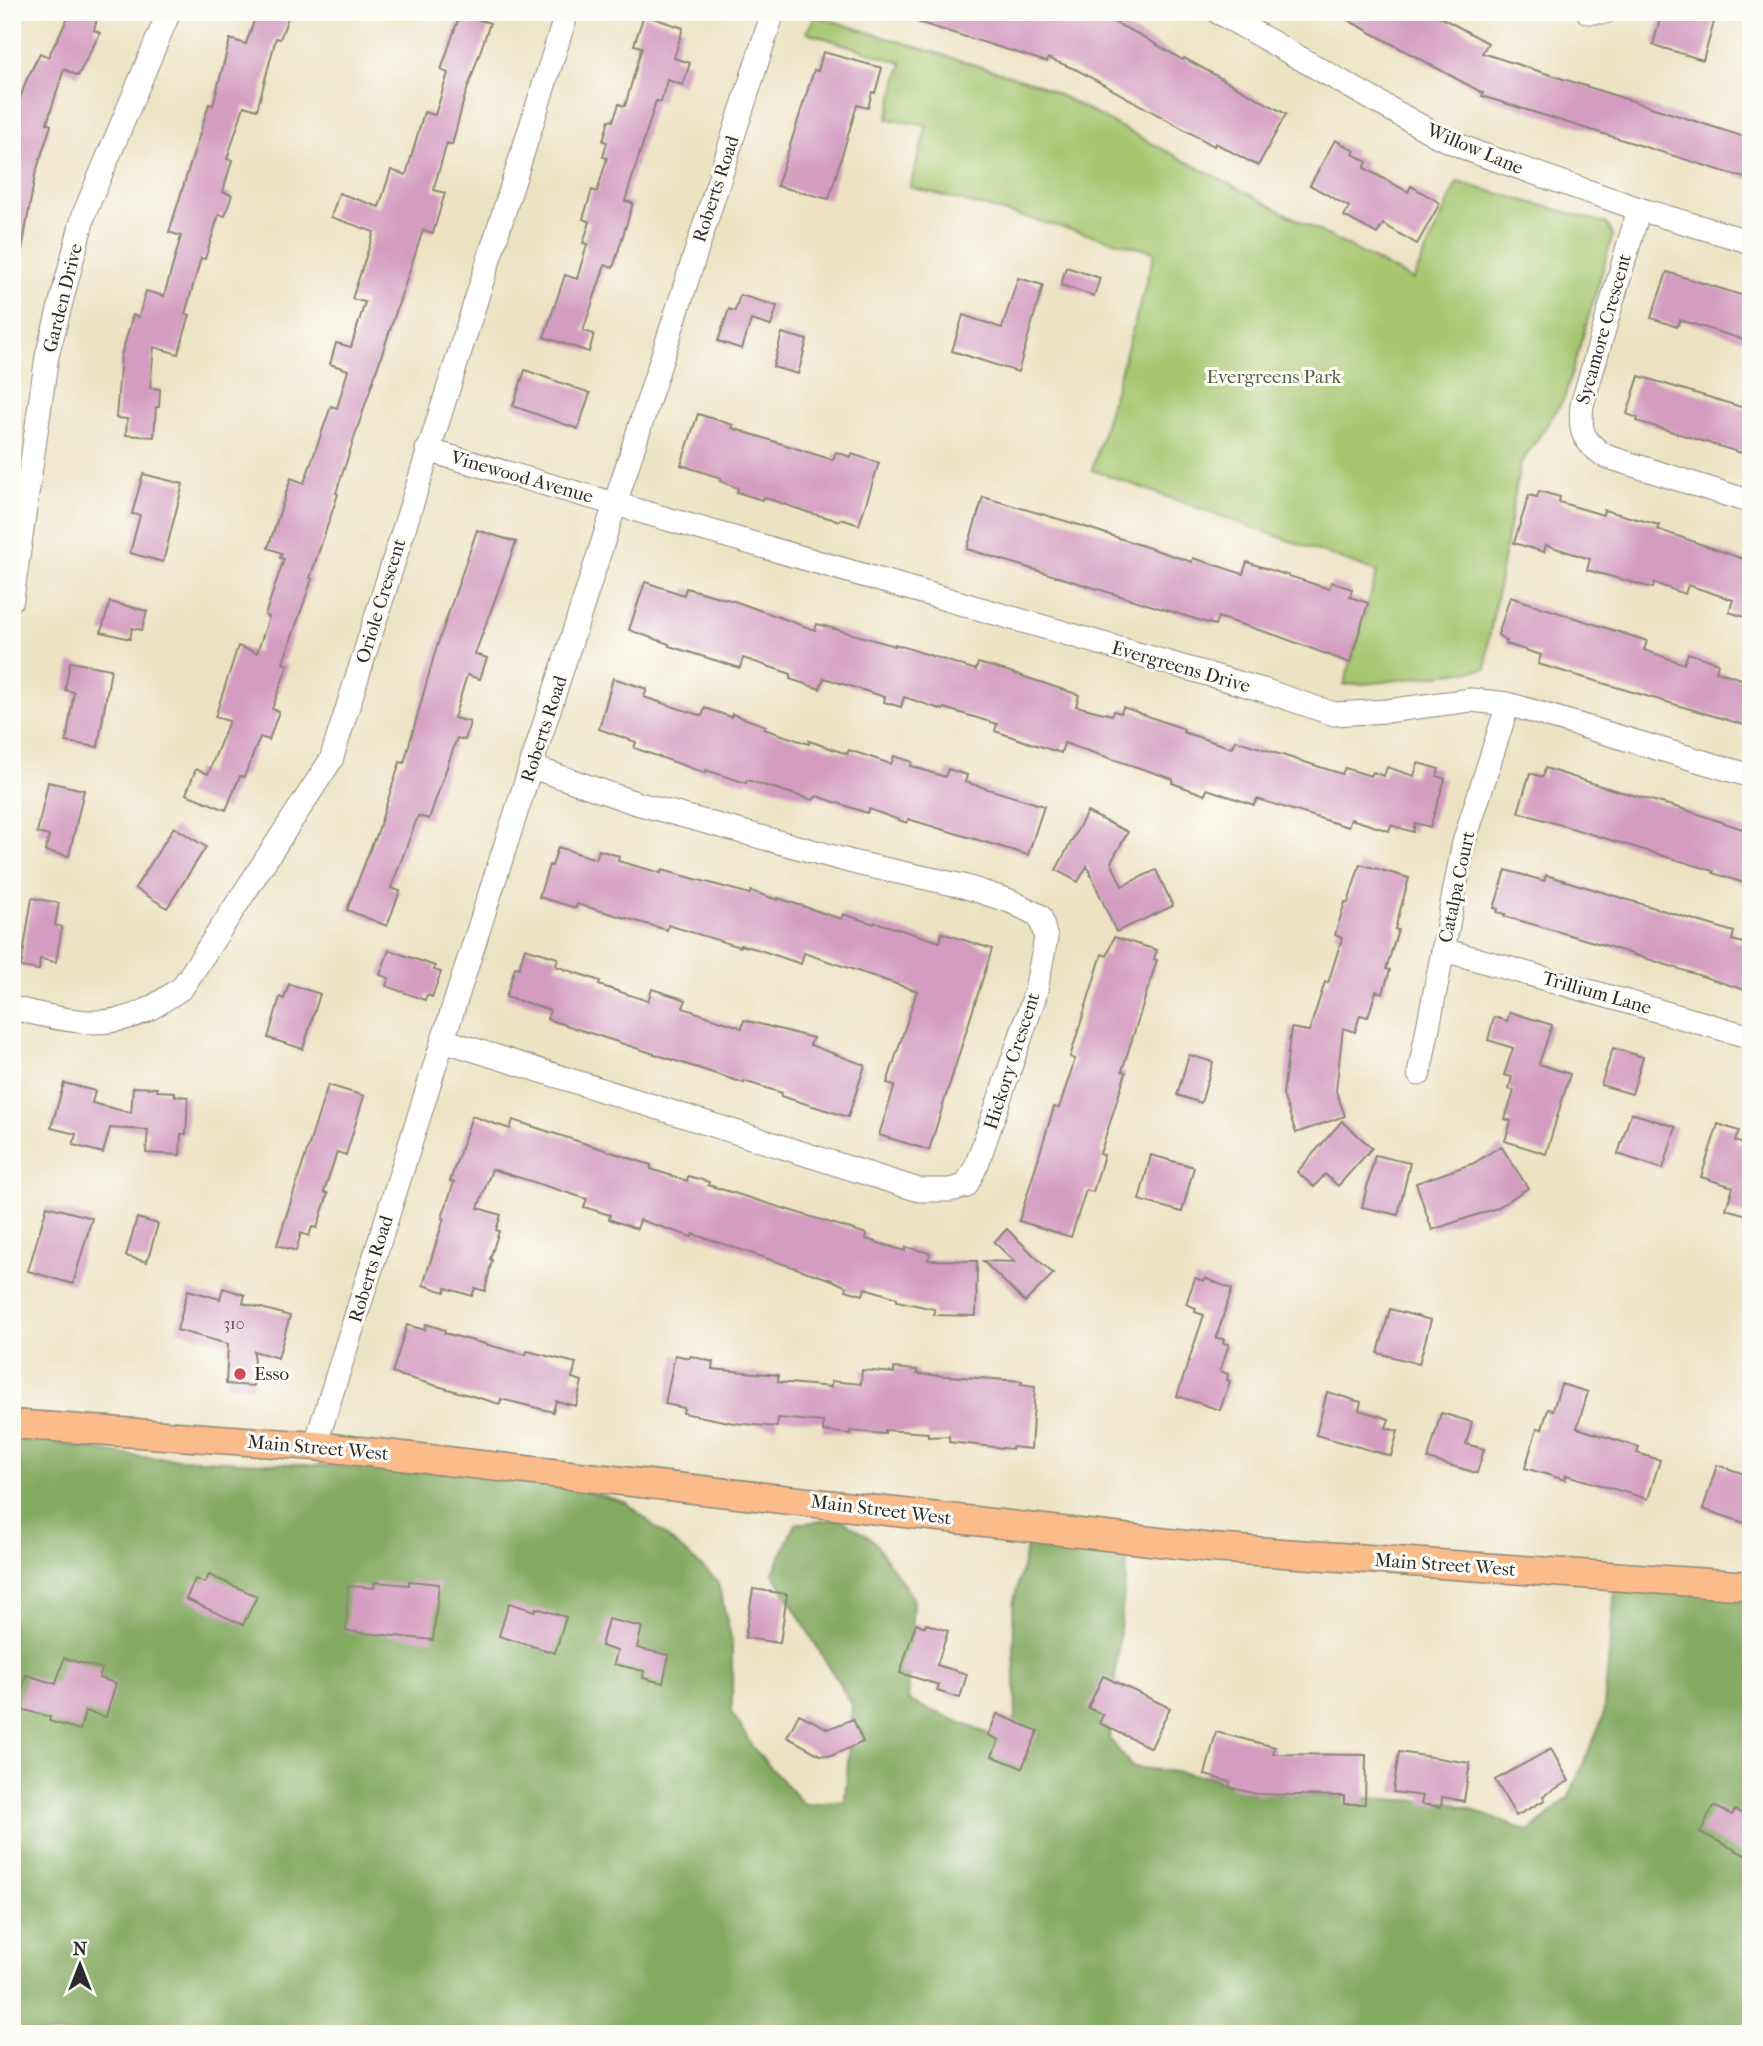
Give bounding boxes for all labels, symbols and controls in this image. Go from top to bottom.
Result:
street label: Willow Lane [1423,118,1527,179]
street label: Roberts Road [688,132,744,245]
street label: Garden Drive [39,241,87,355]
street label: Sycamore Crescent [1572,251,1636,407]
park label: Evergreens Park [1207,366,1342,388]
street label: Vinewood Avenue [447,446,596,508]
street label: Oriole Crescent [352,536,410,666]
street label: Evergreens Drive [1109,637,1253,697]
street label: Roberts Road [516,672,572,785]
street label: Catalpa Court [1434,829,1480,945]
street label: Trillium Lane [1540,967,1654,1019]
street label: Hickory Crescent [980,990,1045,1132]
street label: Roberts Road [344,1212,398,1325]
house number: 310 [223,1314,245,1333]
place label: Esso [254,1363,290,1385]
marker: Esso [232,1366,248,1382]
street label: Main Street West [246,1431,390,1465]
street label: Main Street West [809,1490,953,1530]
street label: Main Street West [1374,1549,1517,1581]
north arrow [46,1930,116,2000]
text: N [73,1938,88,1960]

